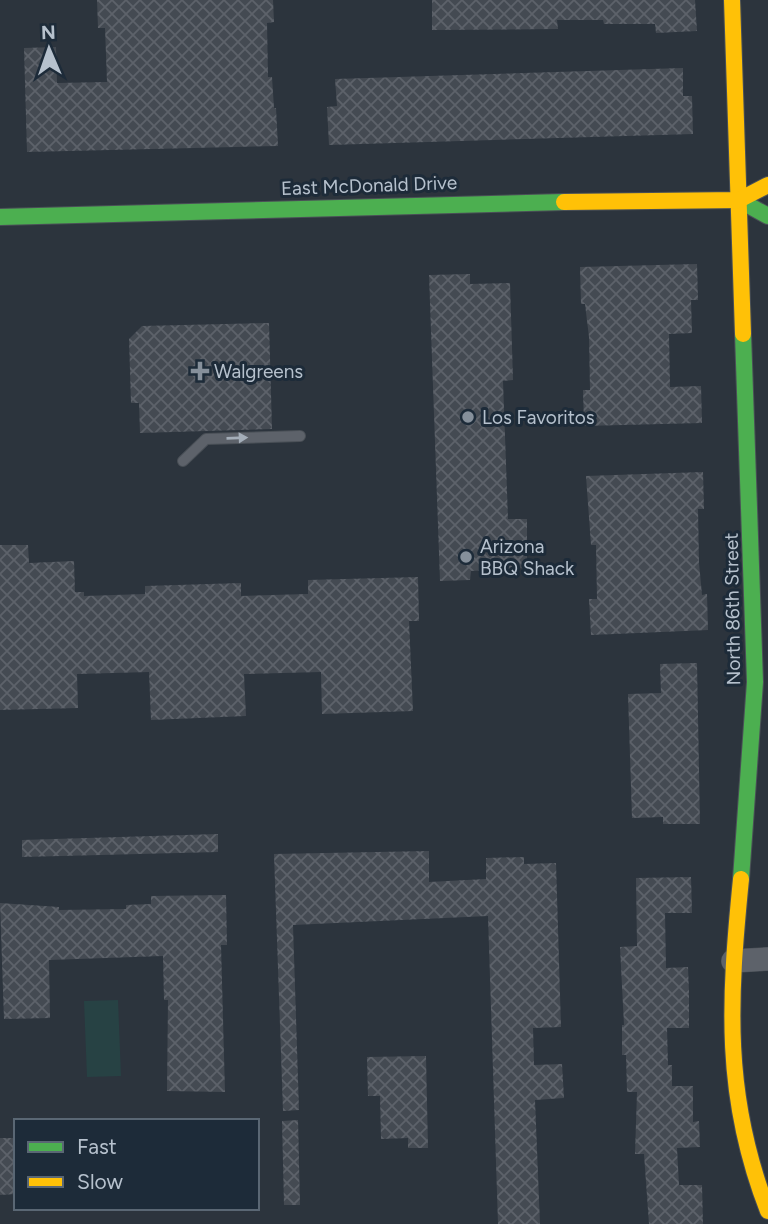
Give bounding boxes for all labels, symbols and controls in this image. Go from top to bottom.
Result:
north arrow [14,14,84,84]
text: N [41,21,56,44]
street label: East McDonald Drive [280,171,458,200]
place label: Walgreens [214,360,303,383]
marker: Walgreens [192,363,208,379]
place label: Los Favoritos [482,406,595,429]
marker: Los Favoritos [460,409,476,425]
one-way arrow [226,432,248,443]
street label: North 86th Street [720,532,745,686]
place label: Arizona BBQ Shack [480,535,575,580]
marker: Arizona BBQ Shack [458,549,474,565]
legend [14,1119,259,1210]
text: Fast [77,1134,117,1159]
text: Slow [77,1169,123,1194]

